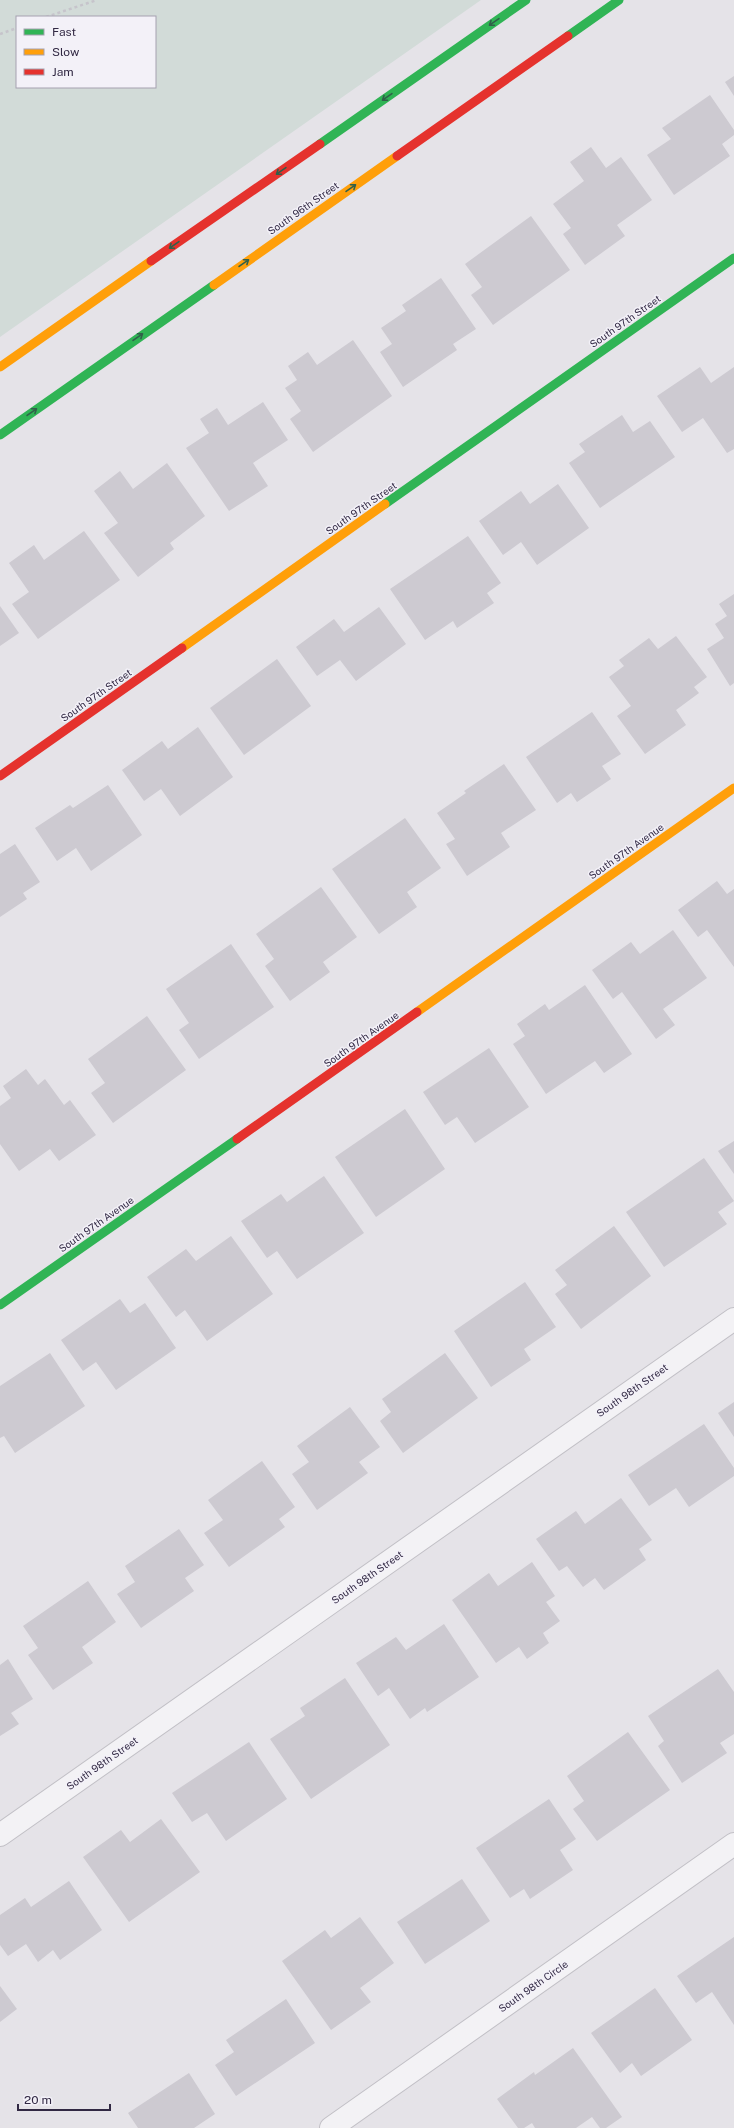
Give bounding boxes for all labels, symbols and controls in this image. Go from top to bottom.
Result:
legend [16,16,156,88]
one-way arrow [489,18,500,26]
text: Fast [52,25,77,39]
text: Slow [52,45,80,59]
text: Jam [52,65,74,79]
one-way arrow [382,93,393,101]
one-way arrow [275,167,286,175]
street label: South 96th Street [265,179,341,237]
one-way arrow [345,184,356,192]
one-way arrow [169,241,180,249]
one-way arrow [239,259,250,267]
street label: South 97th Street [587,292,663,350]
one-way arrow [132,333,143,341]
one-way arrow [26,408,37,416]
street label: South 97th Street [323,479,399,537]
street label: South 97th Street [58,666,134,724]
street label: South 97th Avenue [586,820,666,881]
street label: South 97th Avenue [321,1008,401,1069]
street label: South 97th Avenue [56,1193,136,1254]
street label: South 98th Street [594,1361,670,1419]
street label: South 98th Street [329,1548,405,1606]
street label: South 98th Street [64,1734,140,1792]
street label: South 98th Circle [496,1957,570,2014]
scale bar [18,2086,110,2112]
text: 20 m [24,2093,52,2107]

